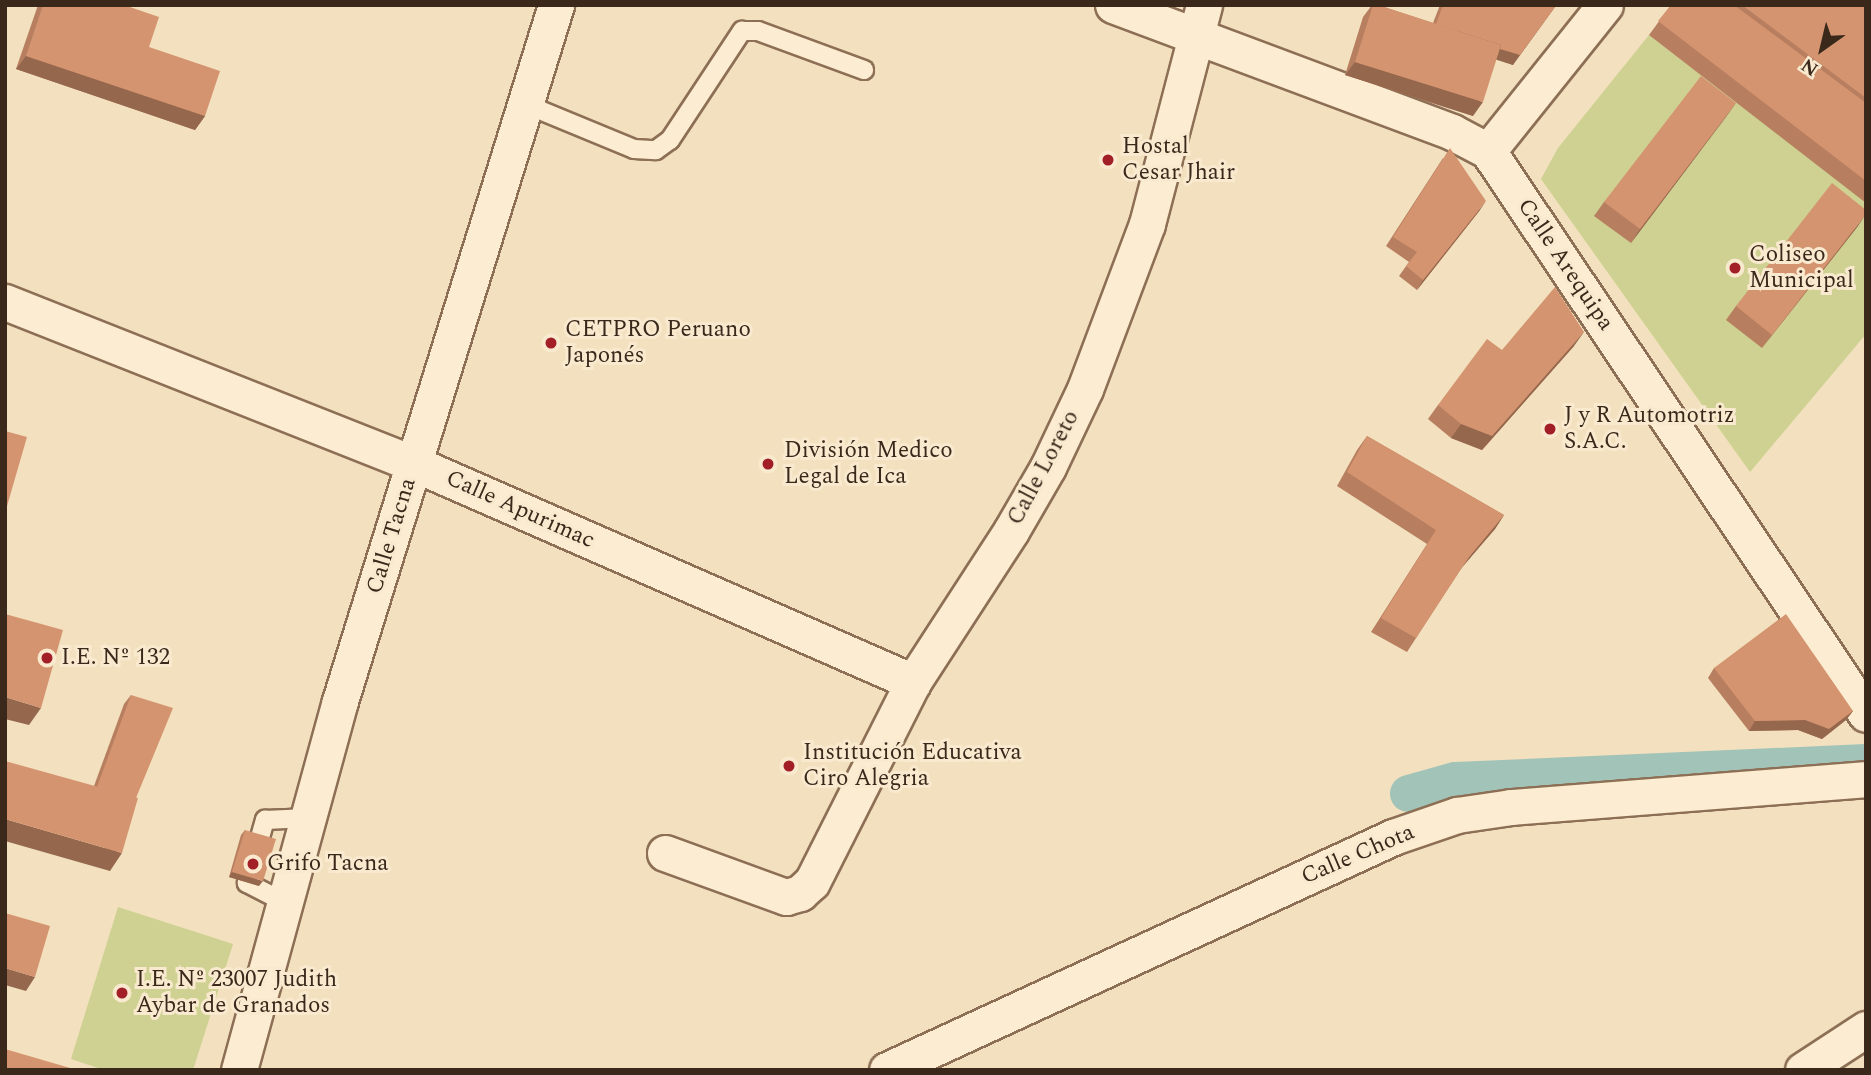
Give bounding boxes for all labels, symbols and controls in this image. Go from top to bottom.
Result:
north arrow [1787,14,1857,84]
text: N [1795,50,1825,83]
place label: Hostal Cesar Jhair [1122,133,1235,187]
marker: Hostal Cesar Jhair [1100,152,1116,168]
street label: Calle Arequipa [1511,194,1619,336]
place label: Coliseo Municipal [1749,241,1854,295]
marker: Coliseo Municipal [1727,260,1743,276]
place label: CETPRO Peruano Japonés [565,316,751,370]
marker: CETPRO Peruano Japonés [543,335,559,351]
place label: J y R Automotriz S.A.C. [1564,402,1735,456]
street label: Calle Loreto [1002,406,1086,530]
marker: J y R Automotriz S.A.C. [1542,421,1558,437]
place label: División Medico Legal de Ica [784,437,953,491]
marker: División Medico Legal de Ica [758,454,778,474]
street label: Calle Apurimac [441,465,599,555]
street label: Calle Tacna [361,475,423,597]
place label: I.E. Nº 132 [61,644,170,672]
marker: I.E. Nº 132 [39,650,55,666]
place label: Institución Educativa Ciro Alegria [803,739,1022,793]
marker: Institución Educativa Ciro Alegria [781,758,797,774]
street label: Calle Chota [1297,819,1419,891]
place label: Grifo Tacna [267,850,388,878]
marker: Grifo Tacna [245,856,261,872]
place label: I.E. Nº 23007 Judith Aybar de Granados [136,966,337,1020]
marker: I.E. Nº 23007 Judith Aybar de Granados [114,985,130,1001]

